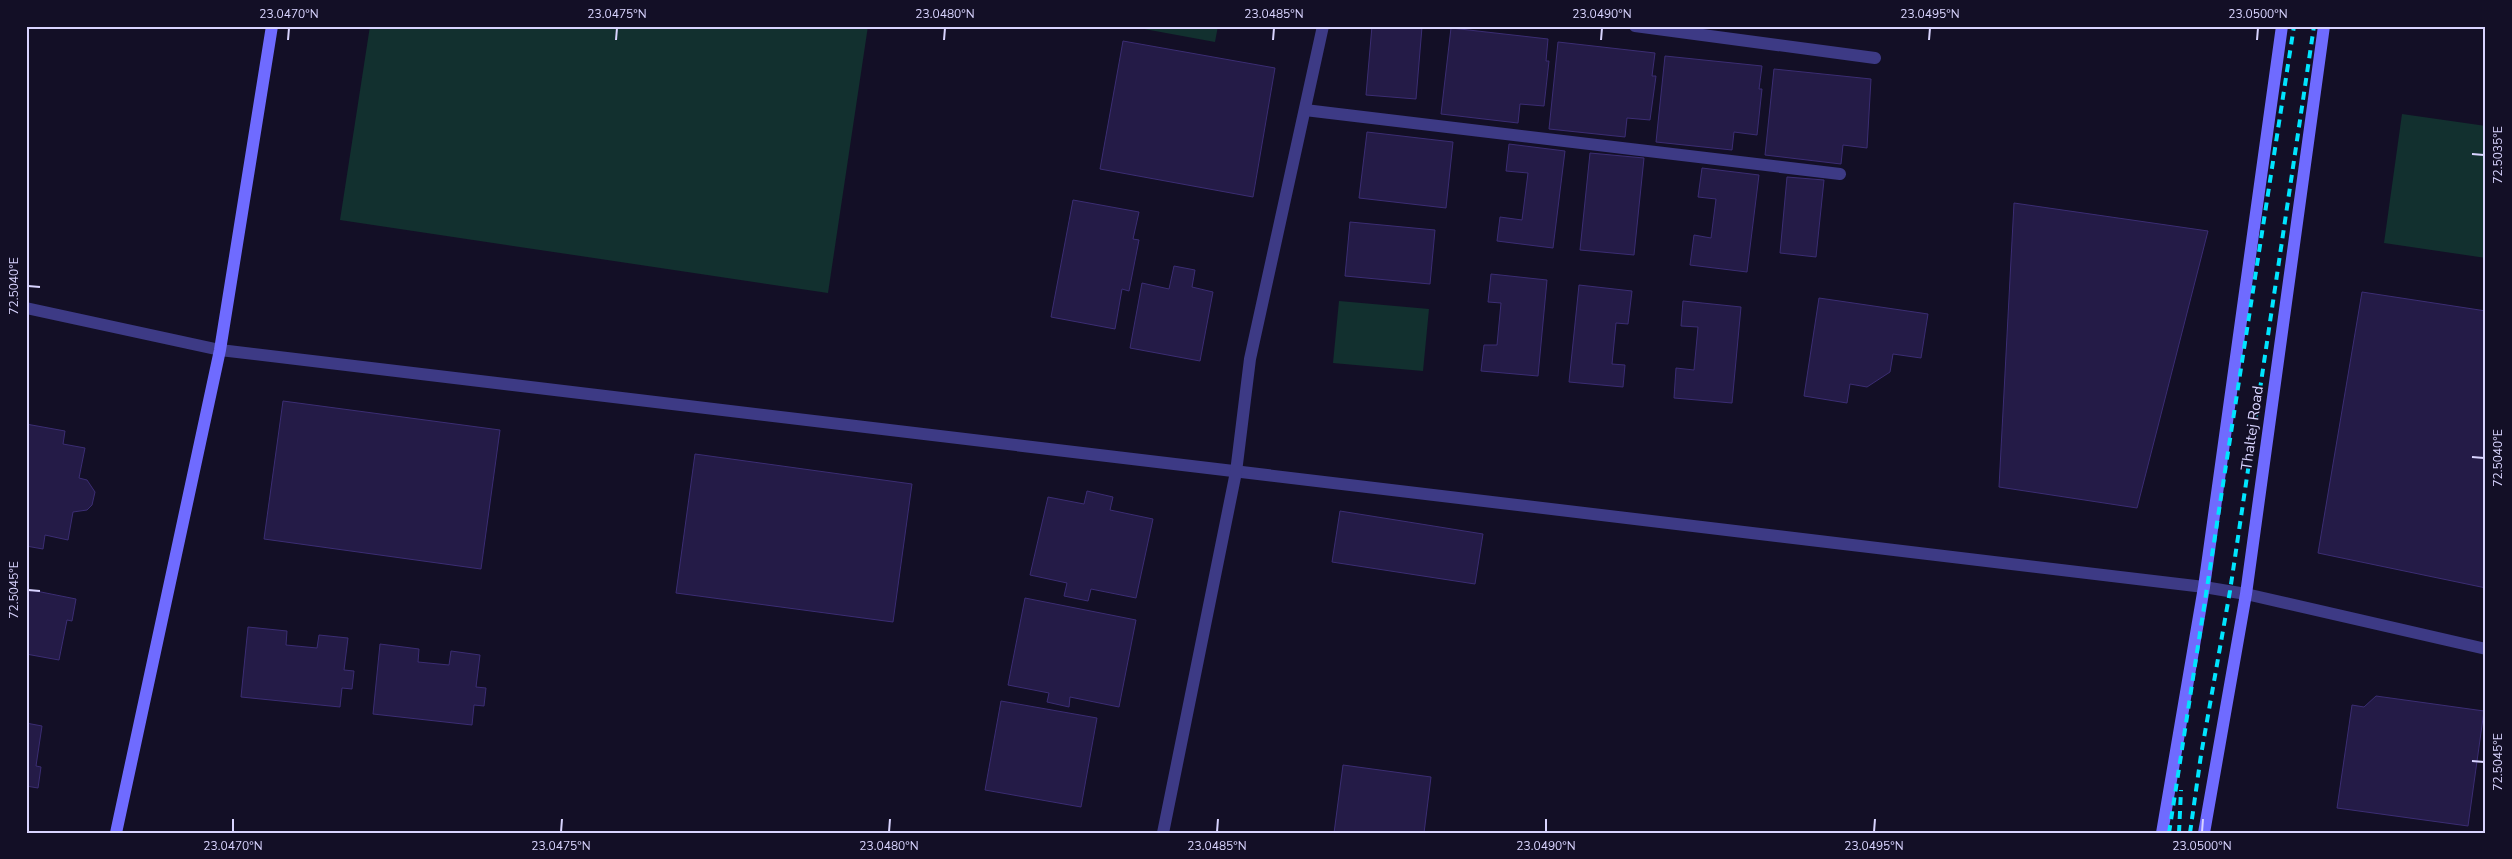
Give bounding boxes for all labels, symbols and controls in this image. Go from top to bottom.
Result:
text: 23.0470°N [259,6,319,22]
text: 23.0475°N [587,6,647,22]
text: 23.0480°N [915,6,975,22]
text: 23.0485°N [1244,6,1304,22]
text: 23.0490°N [1572,6,1632,22]
text: 23.0495°N [1900,6,1960,22]
text: 23.0500°N [2228,6,2288,22]
text: 72.5035°E [2490,126,2506,184]
text: 72.5040°E [6,257,22,315]
street label: Thaltej Road [2236,384,2268,472]
text: 72.5040°E [2490,429,2506,487]
text: 72.5045°E [6,561,22,619]
text: 72.5045°E [2490,733,2506,791]
text: 23.0470°N [203,838,263,854]
text: 23.0475°N [531,838,591,854]
text: 23.0480°N [859,838,919,854]
text: 23.0485°N [1187,838,1247,854]
text: 23.0490°N [1516,838,1576,854]
text: 23.0495°N [1844,838,1904,854]
text: 23.0500°N [2172,838,2232,854]

